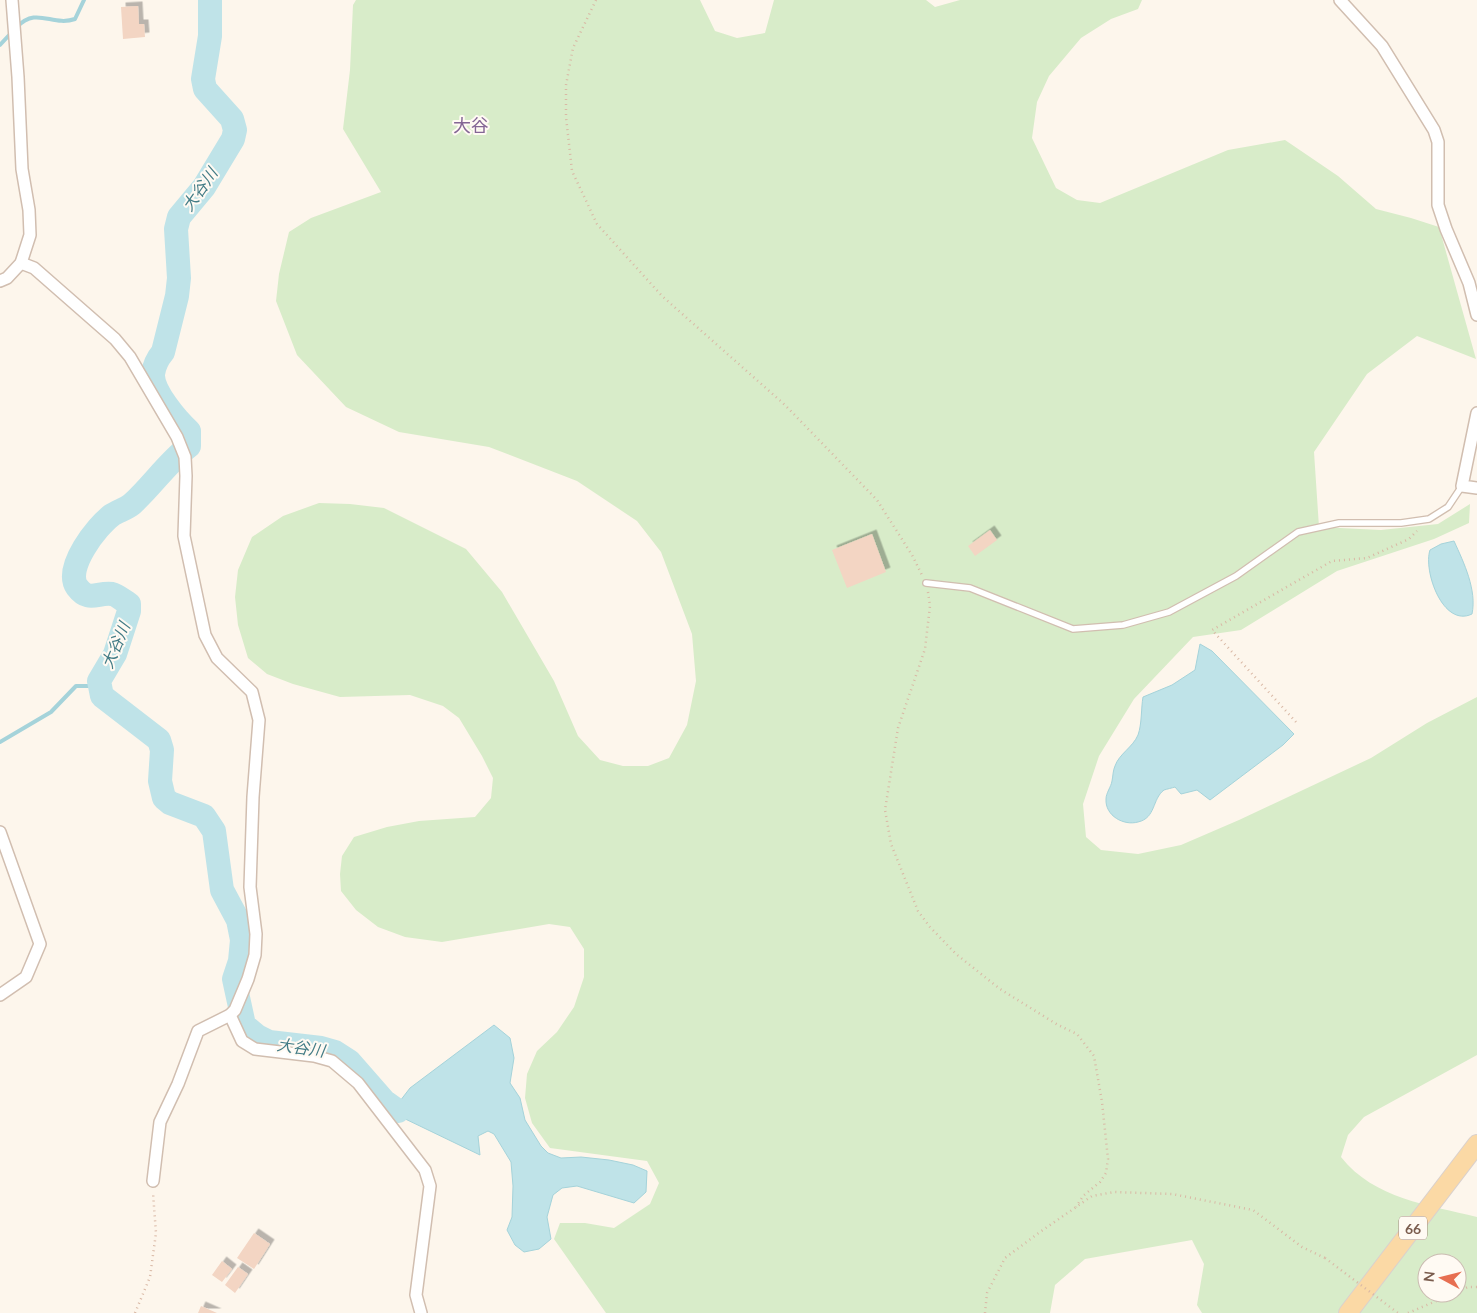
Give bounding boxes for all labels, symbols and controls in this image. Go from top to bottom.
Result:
district label: 大谷 [453,114,489,136]
water label: 大谷川 [177,162,222,214]
water label: 大谷川 [97,617,134,671]
water label: 大谷川 [276,1034,328,1060]
road number: 66 [1399,1216,1427,1240]
north arrow [1417,1253,1467,1303]
text: N [1420,1270,1438,1283]

